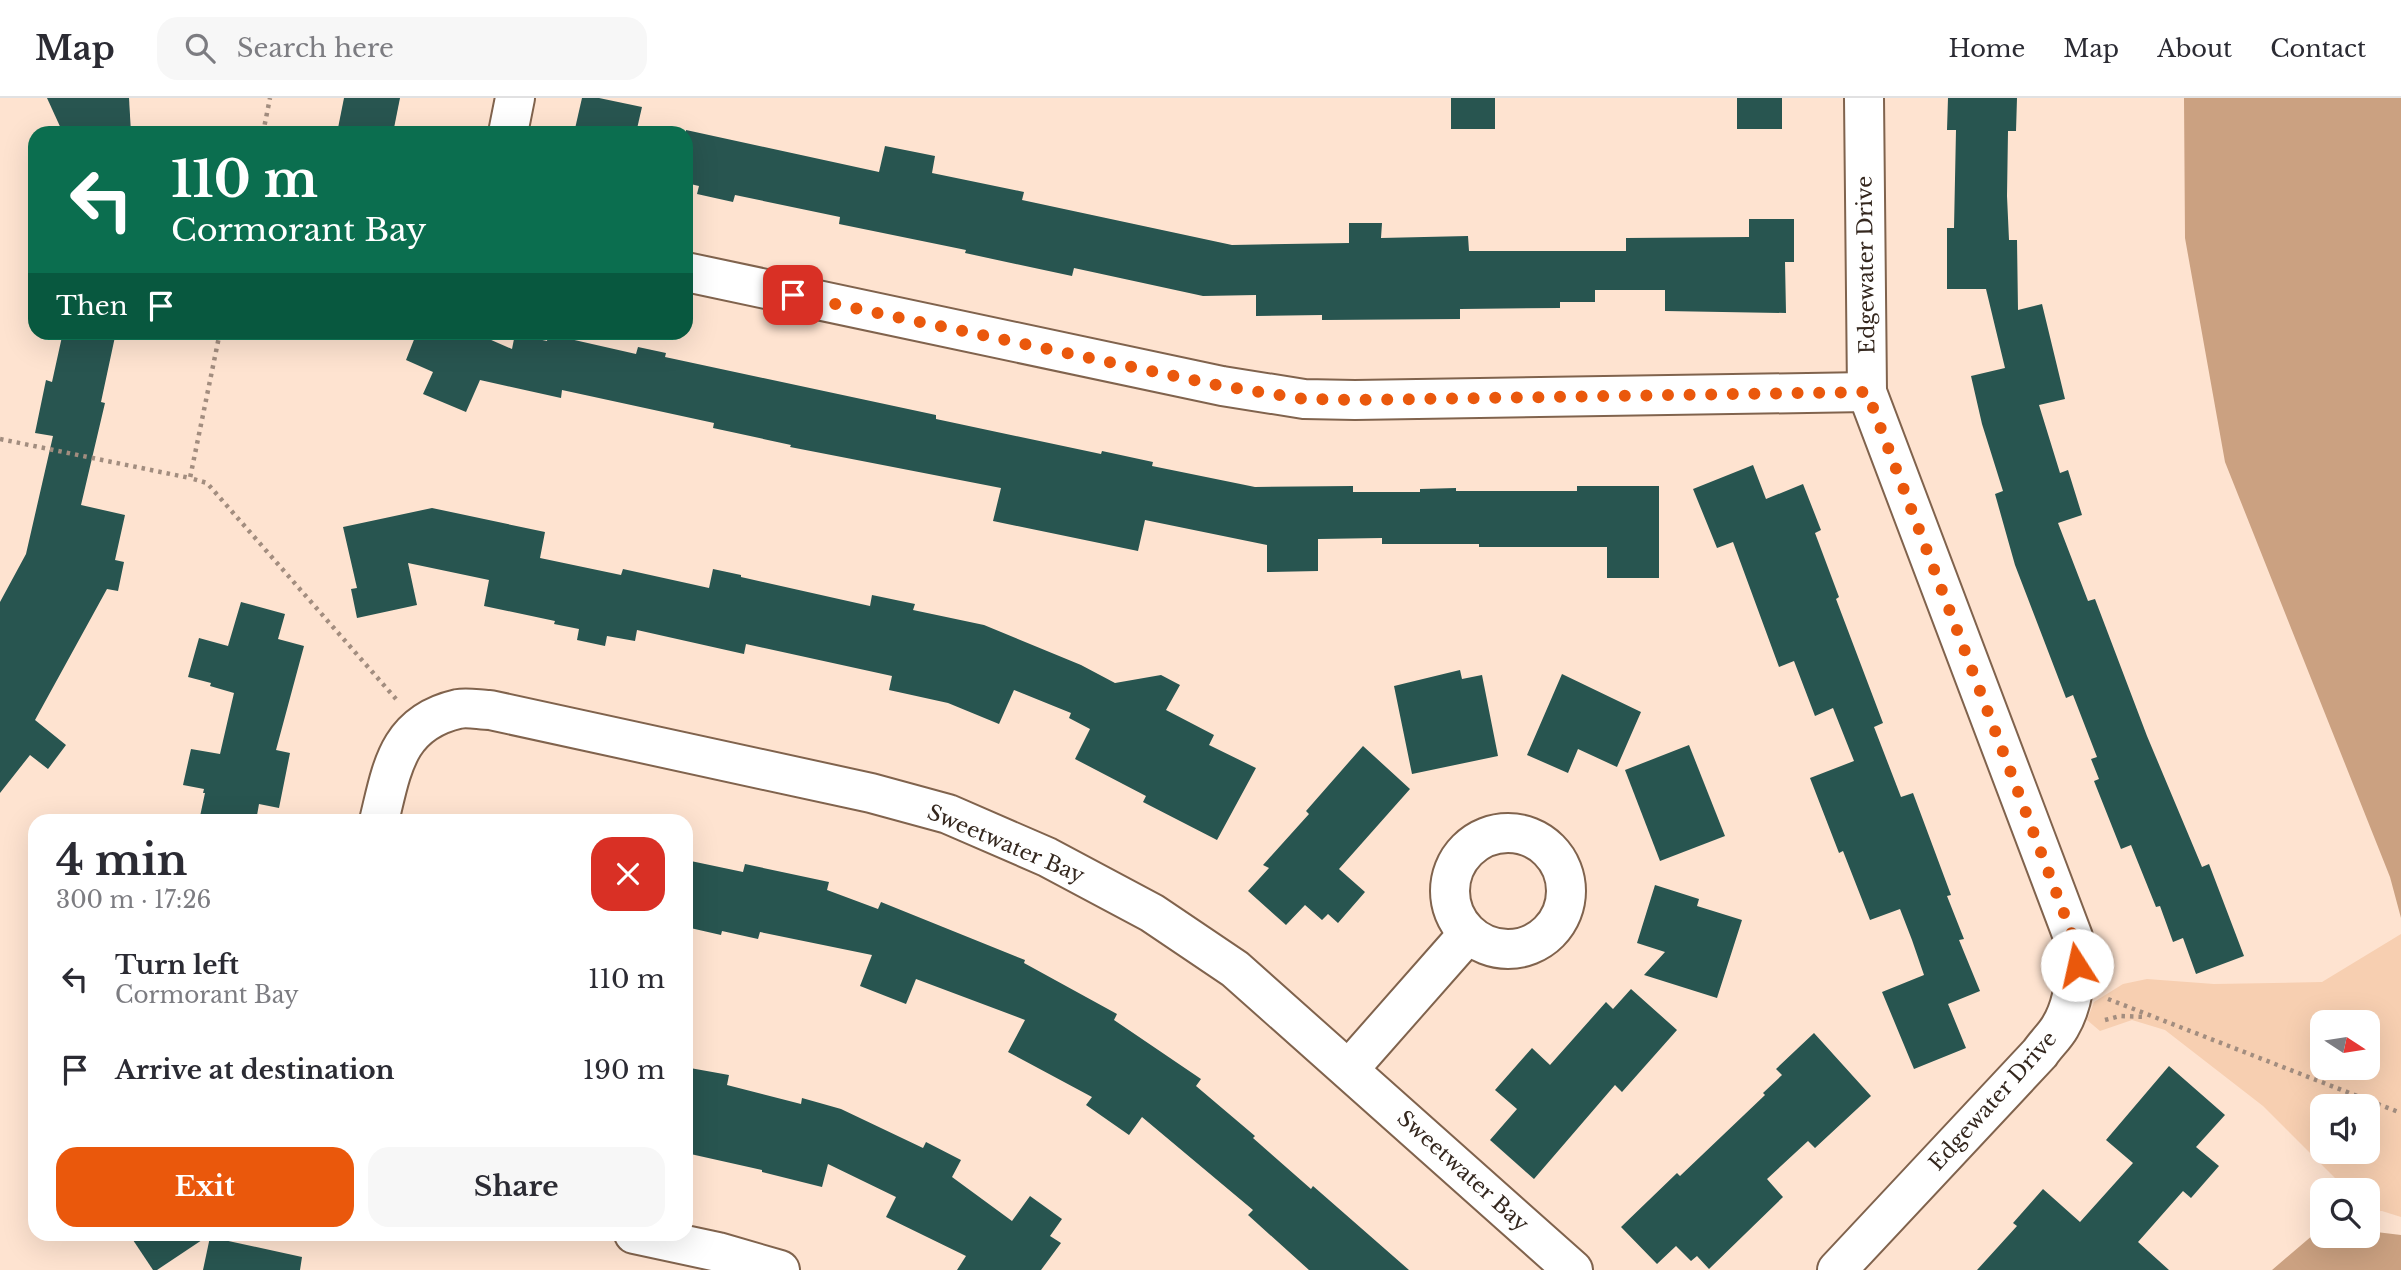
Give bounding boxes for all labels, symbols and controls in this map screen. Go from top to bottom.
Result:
search box [157,17,647,80]
text: Map [35,28,115,69]
icon: search [181,29,219,67]
text: Search here [237,32,394,64]
text: Home [1949,34,2025,63]
text: Map [2063,34,2119,63]
text: About [2157,34,2232,63]
text: Contact [2270,34,2366,63]
text: 110 m [171,149,318,210]
icon: left [56,154,147,245]
street label: Edgewater Drive [1851,176,1881,354]
text: Cormorant Bay [171,210,427,250]
pin [763,265,823,325]
icon: arrive [774,276,812,314]
icon: arrive [142,287,180,325]
text: Then [56,290,128,322]
street label: Sweetwater Bay [923,799,1089,889]
text: 4 min [56,834,187,886]
button: close [591,837,665,911]
text: 300 m · 17:26 [56,886,211,914]
position arrow [2040,928,2114,1002]
text: Turn left [115,949,239,981]
icon: left [56,960,94,998]
text: 110 m [588,963,665,995]
text: Cormorant Bay [115,981,299,1009]
north arrow [2310,1010,2380,1080]
map controls [2310,1010,2380,1248]
street label: Edgewater Drive [1924,1026,2062,1176]
icon: arrive [56,1051,94,1089]
text: Arrive at destination [115,1054,395,1086]
text: 190 m [583,1054,665,1086]
button: sound [2310,1094,2380,1164]
street label: Sweetwater Bay [1392,1105,1535,1237]
button: Exit [56,1147,354,1227]
button: Share [368,1147,665,1227]
button: search [2310,1178,2380,1248]

